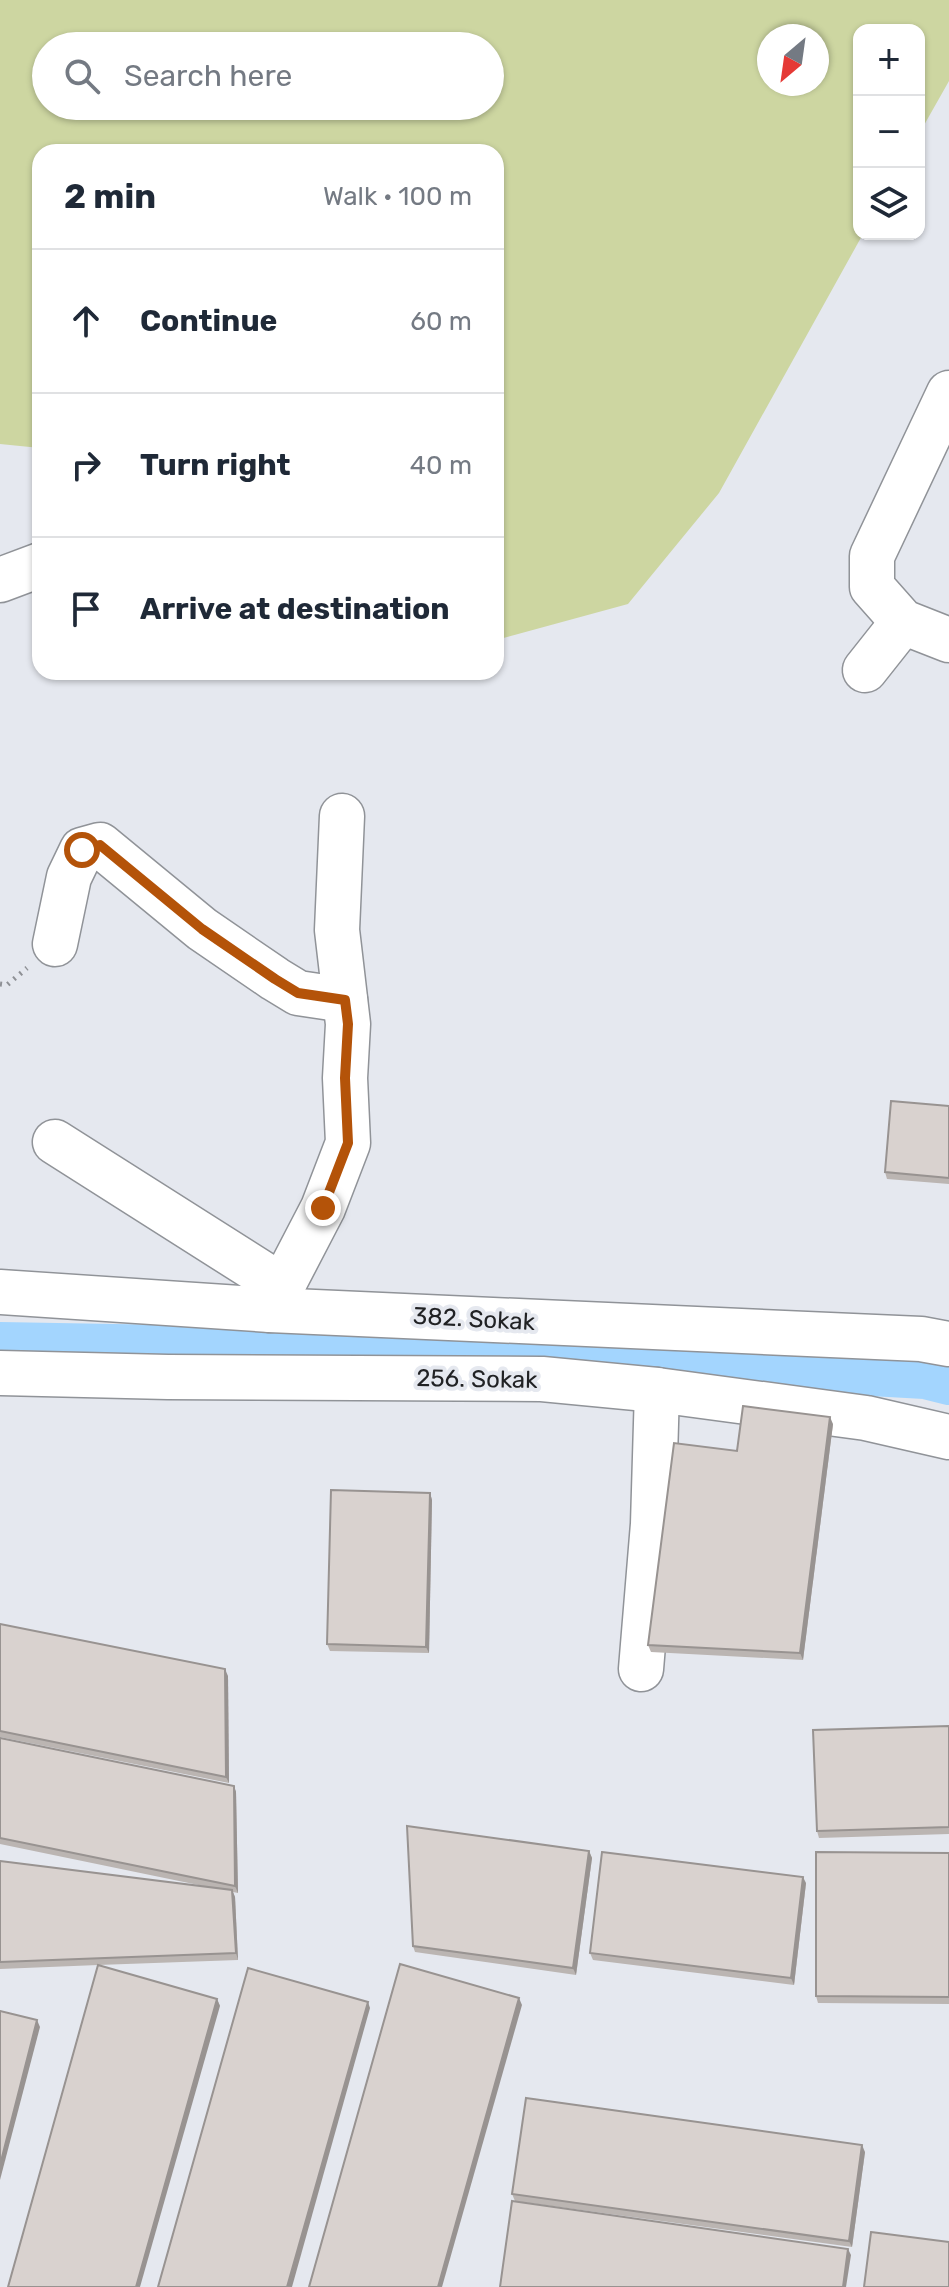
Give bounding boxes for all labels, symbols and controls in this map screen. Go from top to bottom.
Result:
north arrow [757,24,829,96]
map controls [853,24,925,240]
button: + [853,24,925,96]
search box [32,32,504,120]
icon: search [60,54,104,98]
text: Search here [124,58,292,94]
button: − [853,96,925,168]
button: layers [853,168,925,240]
text: 2 min [64,176,156,217]
text: Walk · 100 m [323,181,472,212]
icon: ahead [64,299,108,343]
text: Continue [140,303,277,339]
text: 60 m [410,306,472,337]
icon: right [64,443,108,487]
text: Turn right [140,447,291,483]
text: 40 m [410,450,472,481]
icon: arrive [64,587,108,631]
text: Arrive at destination [140,591,450,627]
route start [64,832,100,868]
route end [305,1190,341,1226]
street label: 382. Sokak [412,1302,536,1336]
street label: 256. Sokak [416,1364,538,1394]

